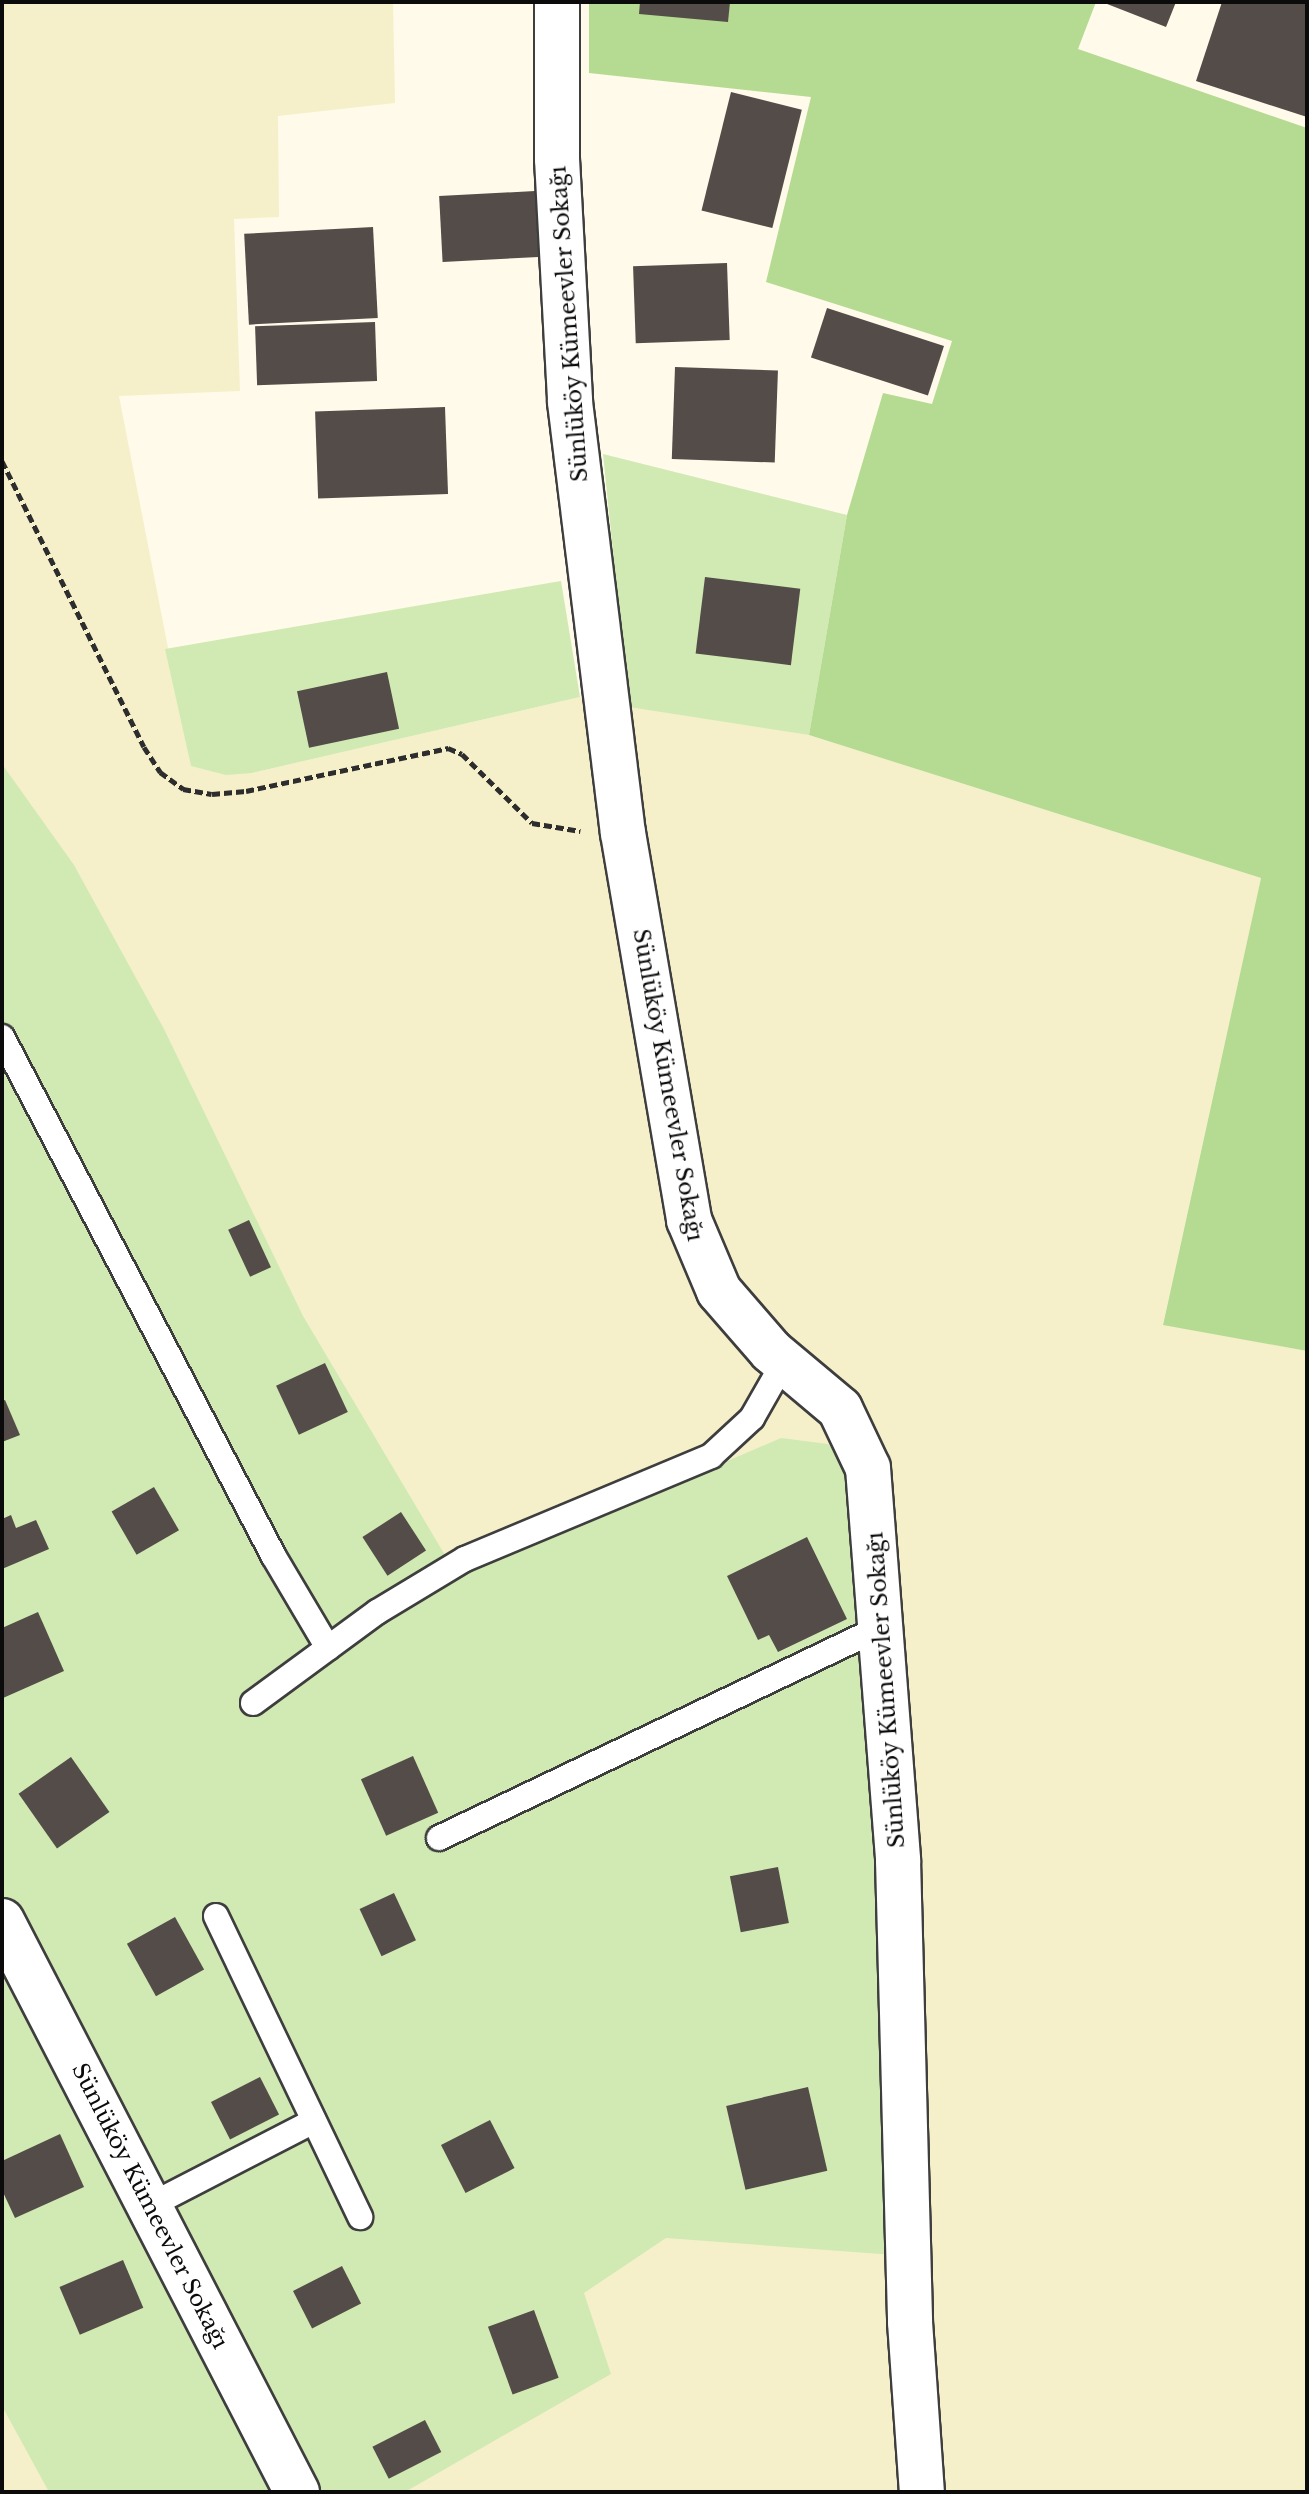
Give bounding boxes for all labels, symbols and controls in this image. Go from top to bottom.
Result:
street label: Sünlüköy Kümeevler Sokağı [545,164,593,484]
street label: Sünlüköy Kümeevler Sokağı [627,926,709,1244]
street label: Sünlüköy Kümeevler Sokağı [862,1530,910,1850]
street label: Sünlüköy Kümeevler Sokağı [66,2058,234,2354]

